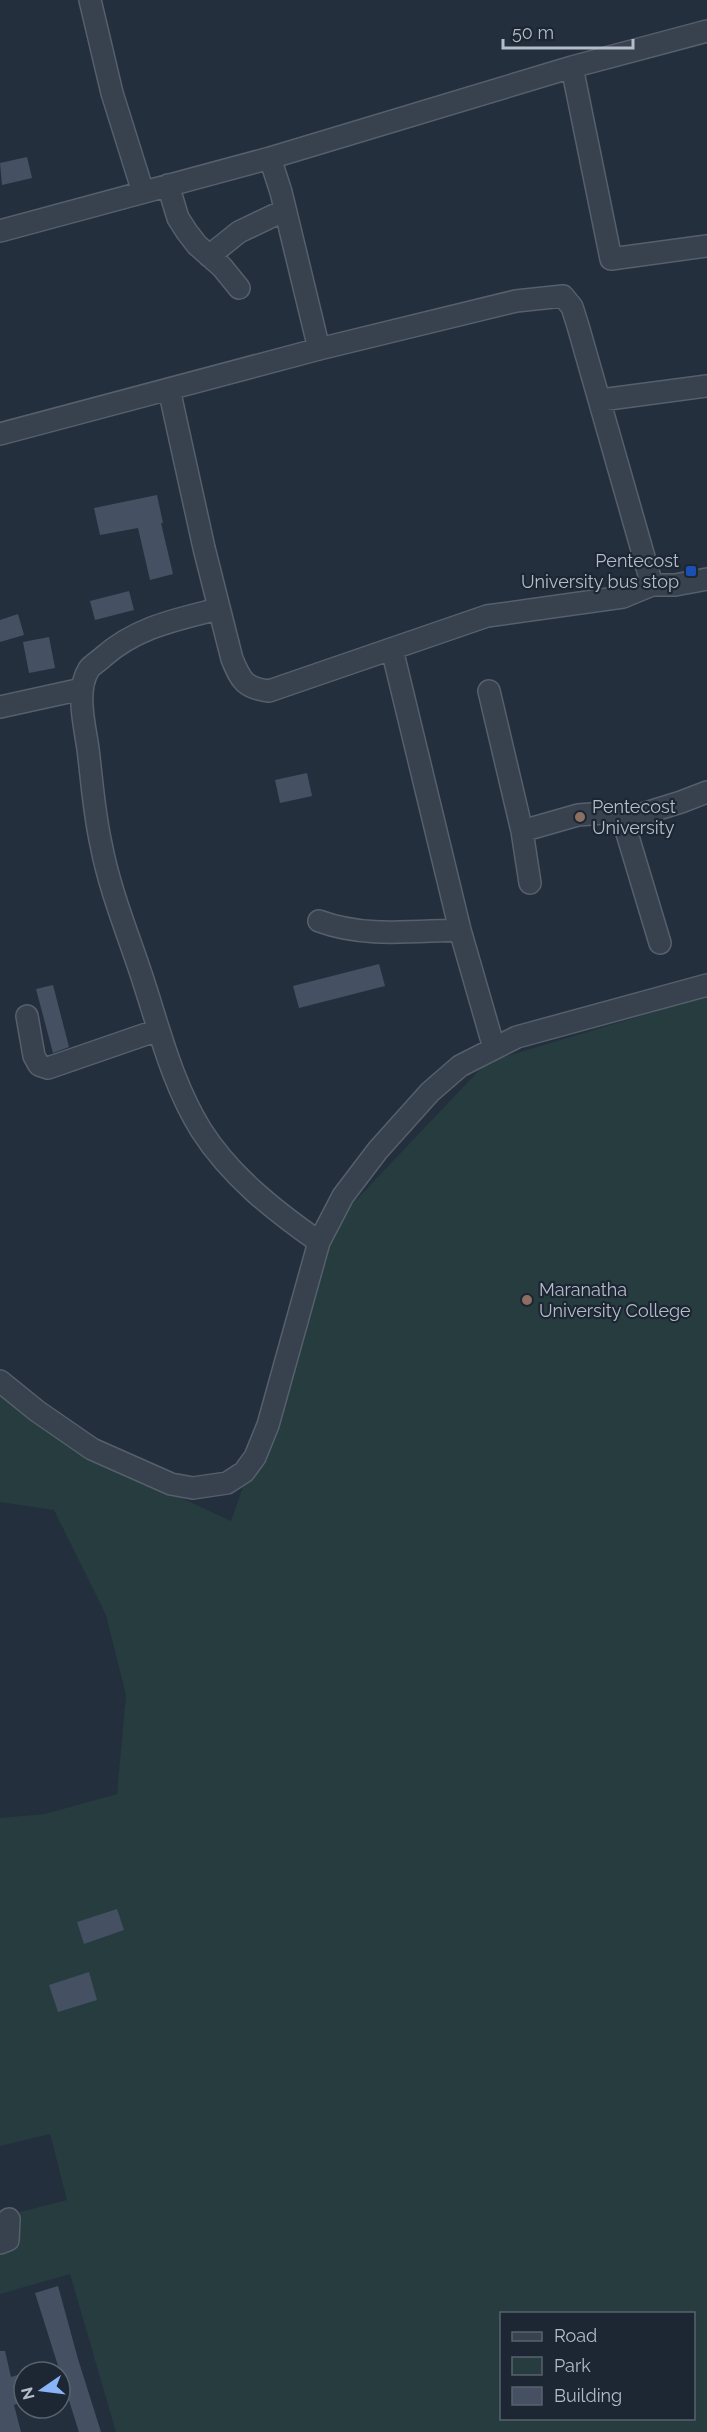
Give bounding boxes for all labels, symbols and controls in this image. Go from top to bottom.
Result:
scale bar [503,12,634,50]
text: 50 m [512,22,554,43]
place label: Pentecost University bus stop [521,550,679,592]
marker: Pentecost University bus stop [684,564,698,578]
place label: Pentecost University [592,796,676,838]
marker: Pentecost University [573,810,587,824]
place label: Maranatha University College [539,1279,691,1321]
marker: Maranatha University College [520,1293,534,1307]
legend [500,2312,695,2420]
text: Road [554,2325,597,2346]
text: Park [554,2355,591,2376]
north arrow [12,2360,72,2420]
text: N [17,2385,39,2402]
text: Building [554,2385,622,2406]

